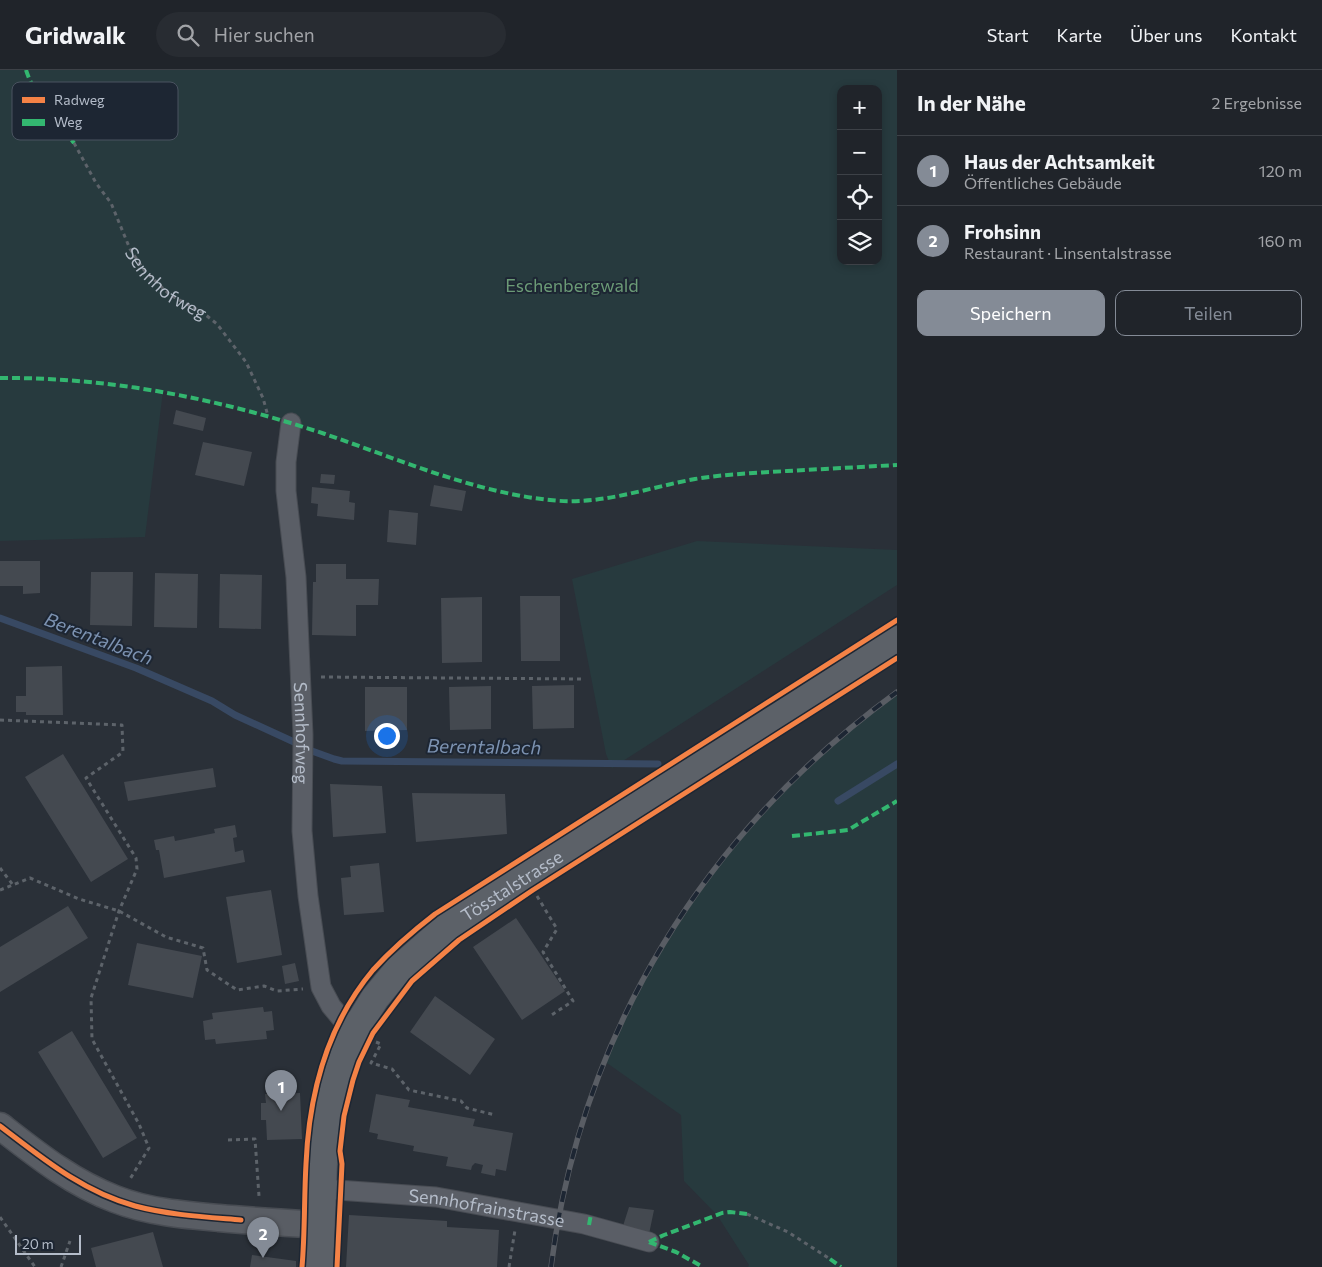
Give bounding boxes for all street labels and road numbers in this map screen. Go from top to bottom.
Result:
street label: Sennhofweg [121,242,211,324]
street label: Sennhofweg [290,681,314,784]
street label: Tösstalstrasse [457,845,567,926]
street label: Sennhofrainstrasse [408,1184,567,1231]

